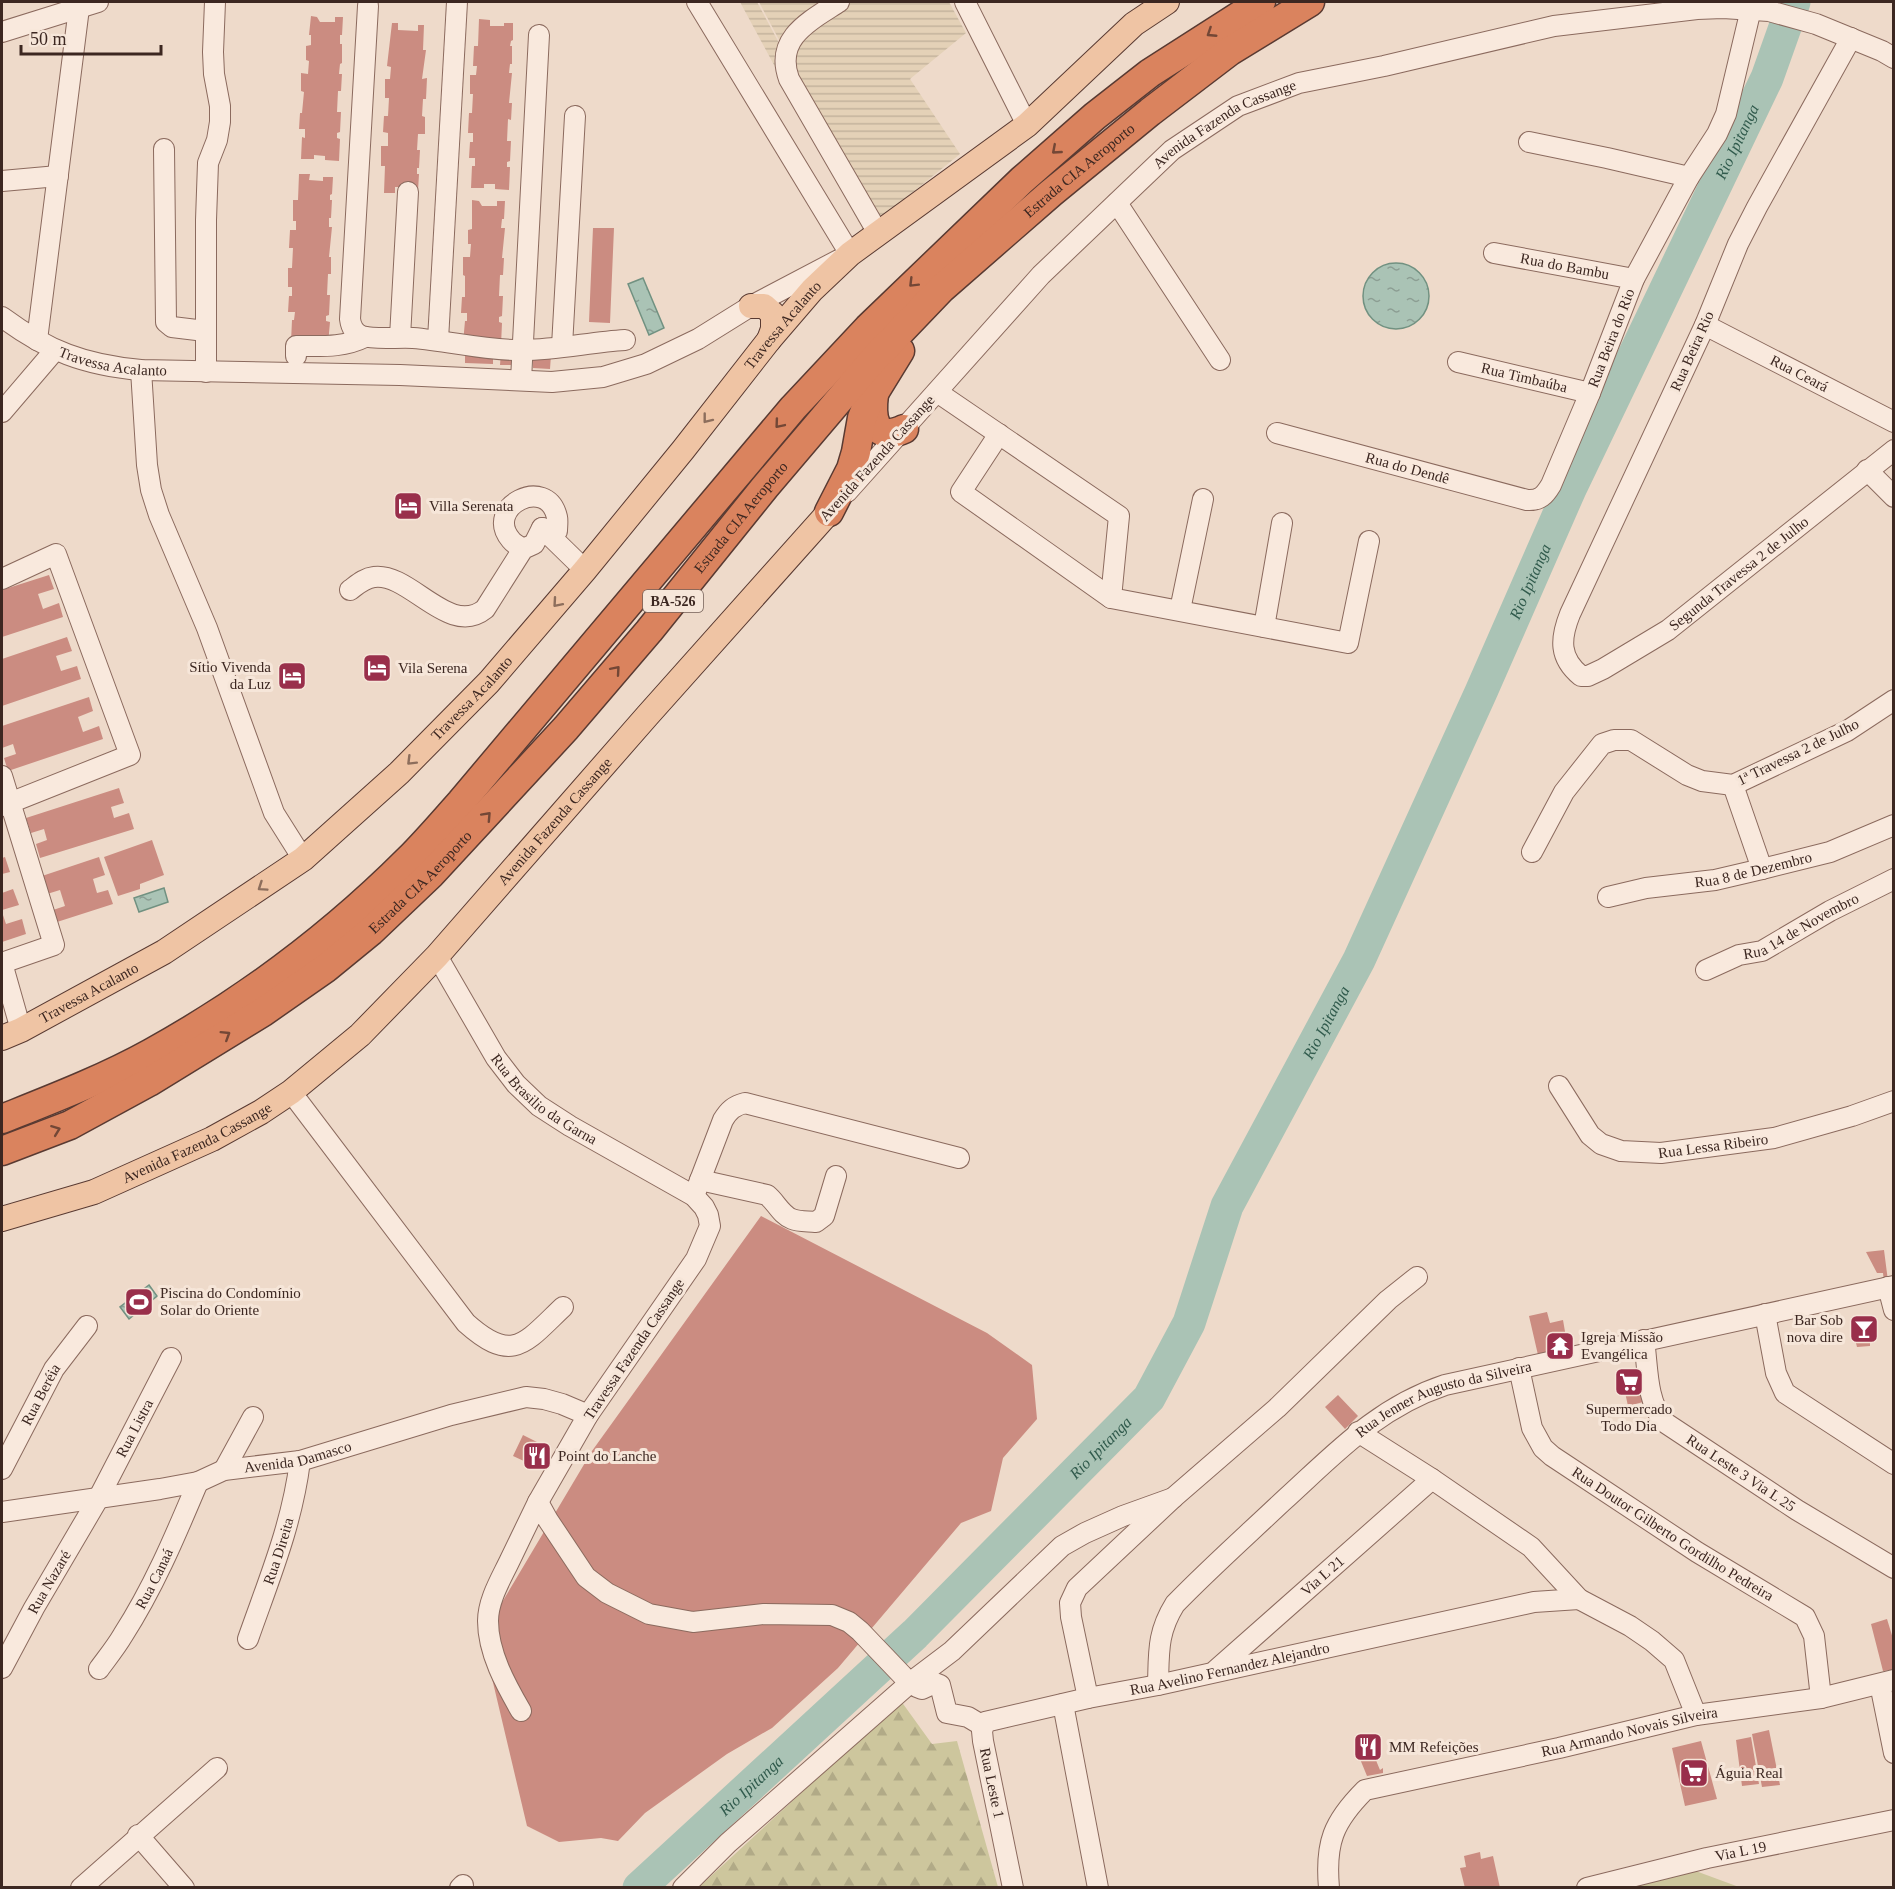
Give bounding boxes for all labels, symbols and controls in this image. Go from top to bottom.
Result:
scale bar [21,18,160,56]
one-way arrow [1207,25,1217,37]
text: 50 m [30,29,67,49]
street label: Avenida Fazenda Cassange [1150,77,1299,172]
water label: Rio Ipitanga [1711,102,1762,183]
street label: Estrada CIA Aeroporto [1021,120,1138,221]
one-way arrow [1052,143,1063,154]
street label: Rua do Bambu [1519,250,1611,282]
one-way arrow [910,276,921,287]
street label: Travessa Acalanto [741,278,824,372]
street label: Rua Beira do Rio [1585,286,1638,390]
street label: Rua Beira Rio [1667,309,1717,393]
street label: Travessa Acalanto [56,344,167,378]
street label: Rua Ceará [1768,352,1831,395]
street label: Rua Timbaúba [1480,360,1569,395]
street label: Avenida Fazenda Cassange [816,392,938,524]
one-way arrow [703,412,714,423]
one-way arrow [775,417,786,428]
street label: Rua do Dendê [1364,449,1451,487]
street label: Estrada CIA Aeroporto [691,459,791,576]
hotel icon: Villa Serenata [392,490,424,522]
place label: Villa Serenata [429,498,514,514]
street label: Segunda Travessa 2 de Julho [1666,513,1812,634]
water label: Rio Ipitanga [1506,541,1554,623]
road number: BA-526 [643,590,703,612]
one-way arrow [553,596,564,607]
hotel icon: Vila Serena [361,652,393,684]
street label: Travessa Acalanto [428,653,515,744]
place label: Sítio Vivenda da Luz [189,659,271,692]
hotel icon: Sítio Vivenda da Luz [276,660,308,692]
place label: Vila Serena [398,660,468,676]
one-way arrow [609,666,620,677]
street label: 1ª Travessa 2 de Julho [1735,716,1861,788]
one-way arrow [407,754,418,765]
street label: Avenida Fazenda Cassange [495,754,615,888]
one-way arrow [479,812,490,823]
street label: Estrada CIA Aeroporto [366,828,475,937]
street label: Rua 8 de Dezembro [1694,849,1813,890]
one-way arrow [258,879,268,891]
street label: Rua 14 de Novembro [1742,890,1861,962]
street label: Travessa Acalanto [37,960,141,1026]
water label: Rio Ipitanga [1299,983,1353,1063]
one-way arrow [220,1030,230,1042]
street label: Rua Brasilio da Garna [488,1051,600,1148]
street label: Avenida Fazenda Cassange [120,1099,275,1186]
one-way arrow [50,1125,61,1138]
street label: Rua Lessa Ribeiro [1657,1131,1769,1161]
street label: Travessa Fazenda Cassange [581,1275,687,1423]
place label: Piscina do Condomínio Solar do Oriente [160,1285,301,1318]
sports icon: Piscina do Condomínio Solar do Oriente [123,1286,155,1318]
place label: Bar Sob nova dire [1787,1312,1843,1345]
bar icon: Bar Sob nova dire [1848,1313,1880,1345]
place label: Igreja Missão Evangélica [1581,1329,1663,1362]
temple icon: Igreja Missão Evangélica [1544,1330,1576,1362]
street label: Rua Jenner Augusto da Silveira [1352,1358,1533,1441]
street label: Rua Beréia [18,1360,64,1428]
supermarket icon: Supermercado Todo Dia [1613,1366,1645,1398]
street label: Rua Listra [113,1396,156,1460]
place label: Supermercado Todo Dia [1586,1401,1672,1434]
water label: Rio Ipitanga [1065,1413,1135,1483]
street label: Rua Leste 3 Via L 25 [1684,1431,1798,1515]
street label: Avenida Damasco [243,1438,353,1476]
restaurant icon: Point do Lanche [521,1440,553,1472]
place label: Point do Lanche [558,1448,657,1464]
street label: Rua Doutor Gilberto Gordilho Pedreira [1569,1464,1777,1604]
street label: Rua Direita [260,1516,297,1587]
street label: Rua Canaá [132,1546,176,1612]
street label: Rua Nazaré [24,1547,74,1616]
street label: Via L 21 [1298,1553,1347,1599]
street label: Rua Avelino Fernandez Alejandro [1129,1639,1331,1698]
street label: Rua Armando Novais Silveira [1540,1704,1719,1760]
restaurant icon: MM Refeições [1352,1731,1384,1763]
place label: MM Refeições [1389,1739,1479,1755]
street label: Rua Leste 1 [977,1746,1007,1820]
water label: Rio Ipitanga [715,1752,787,1820]
supermarket icon: Águia Real [1678,1757,1710,1789]
place label: Águia Real [1715,1765,1783,1781]
street label: Via L 19 [1714,1838,1768,1864]

